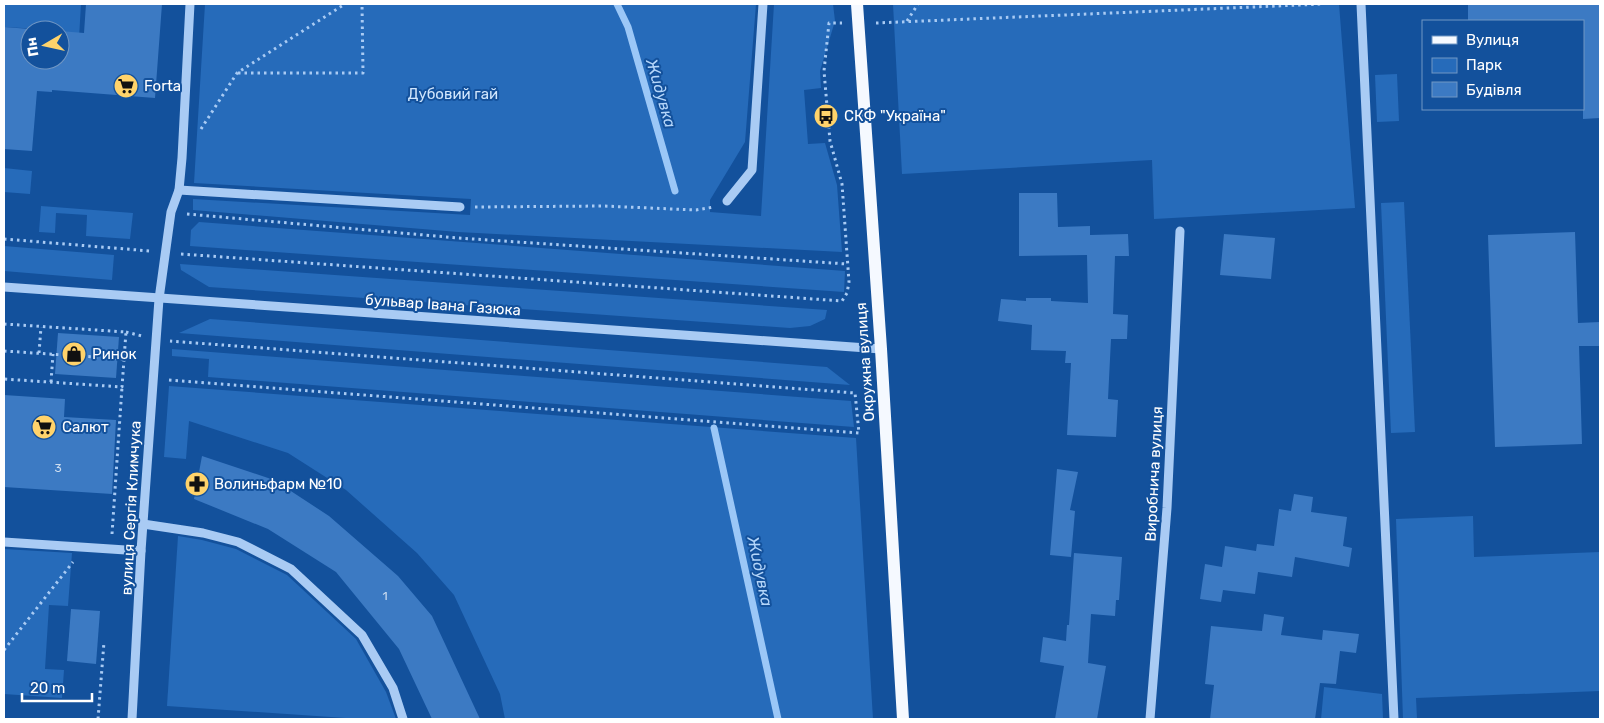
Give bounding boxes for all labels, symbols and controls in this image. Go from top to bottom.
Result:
north arrow [20,20,70,70]
legend [1422,20,1584,110]
text: Вулиця [1466,31,1519,49]
text: Пн [23,36,43,58]
water label: Жидувка [642,56,680,130]
text: Парк [1466,56,1502,74]
supermarket icon: Forta [113,73,139,99]
place label: Forta [144,77,181,95]
text: Будівля [1466,81,1522,99]
park label: Дубовий гай [408,85,498,103]
bus stop icon: СКФ "Україна" [813,103,839,129]
place label: СКФ "Україна" [844,107,946,125]
street label: бульвар Івана Газюка [365,291,521,319]
street label: Окружна вулиця [852,302,878,422]
shop icon: Ринок [61,341,87,367]
place label: Ринок [92,345,137,363]
street label: Виробнича вулиця [1141,406,1167,542]
supermarket icon: Салют [31,414,57,440]
place label: Салют [62,418,109,436]
street label: вулиця Сергія Климчука [117,420,145,596]
house number: 3 [54,461,62,475]
pharmacy icon: Волиньфарм №10 [184,471,210,497]
place label: Волиньфарм №10 [214,475,342,493]
water label: Жидувка [743,534,777,608]
house number: 1 [382,589,388,603]
scale bar [22,670,92,702]
text: 20 m [30,679,65,697]

